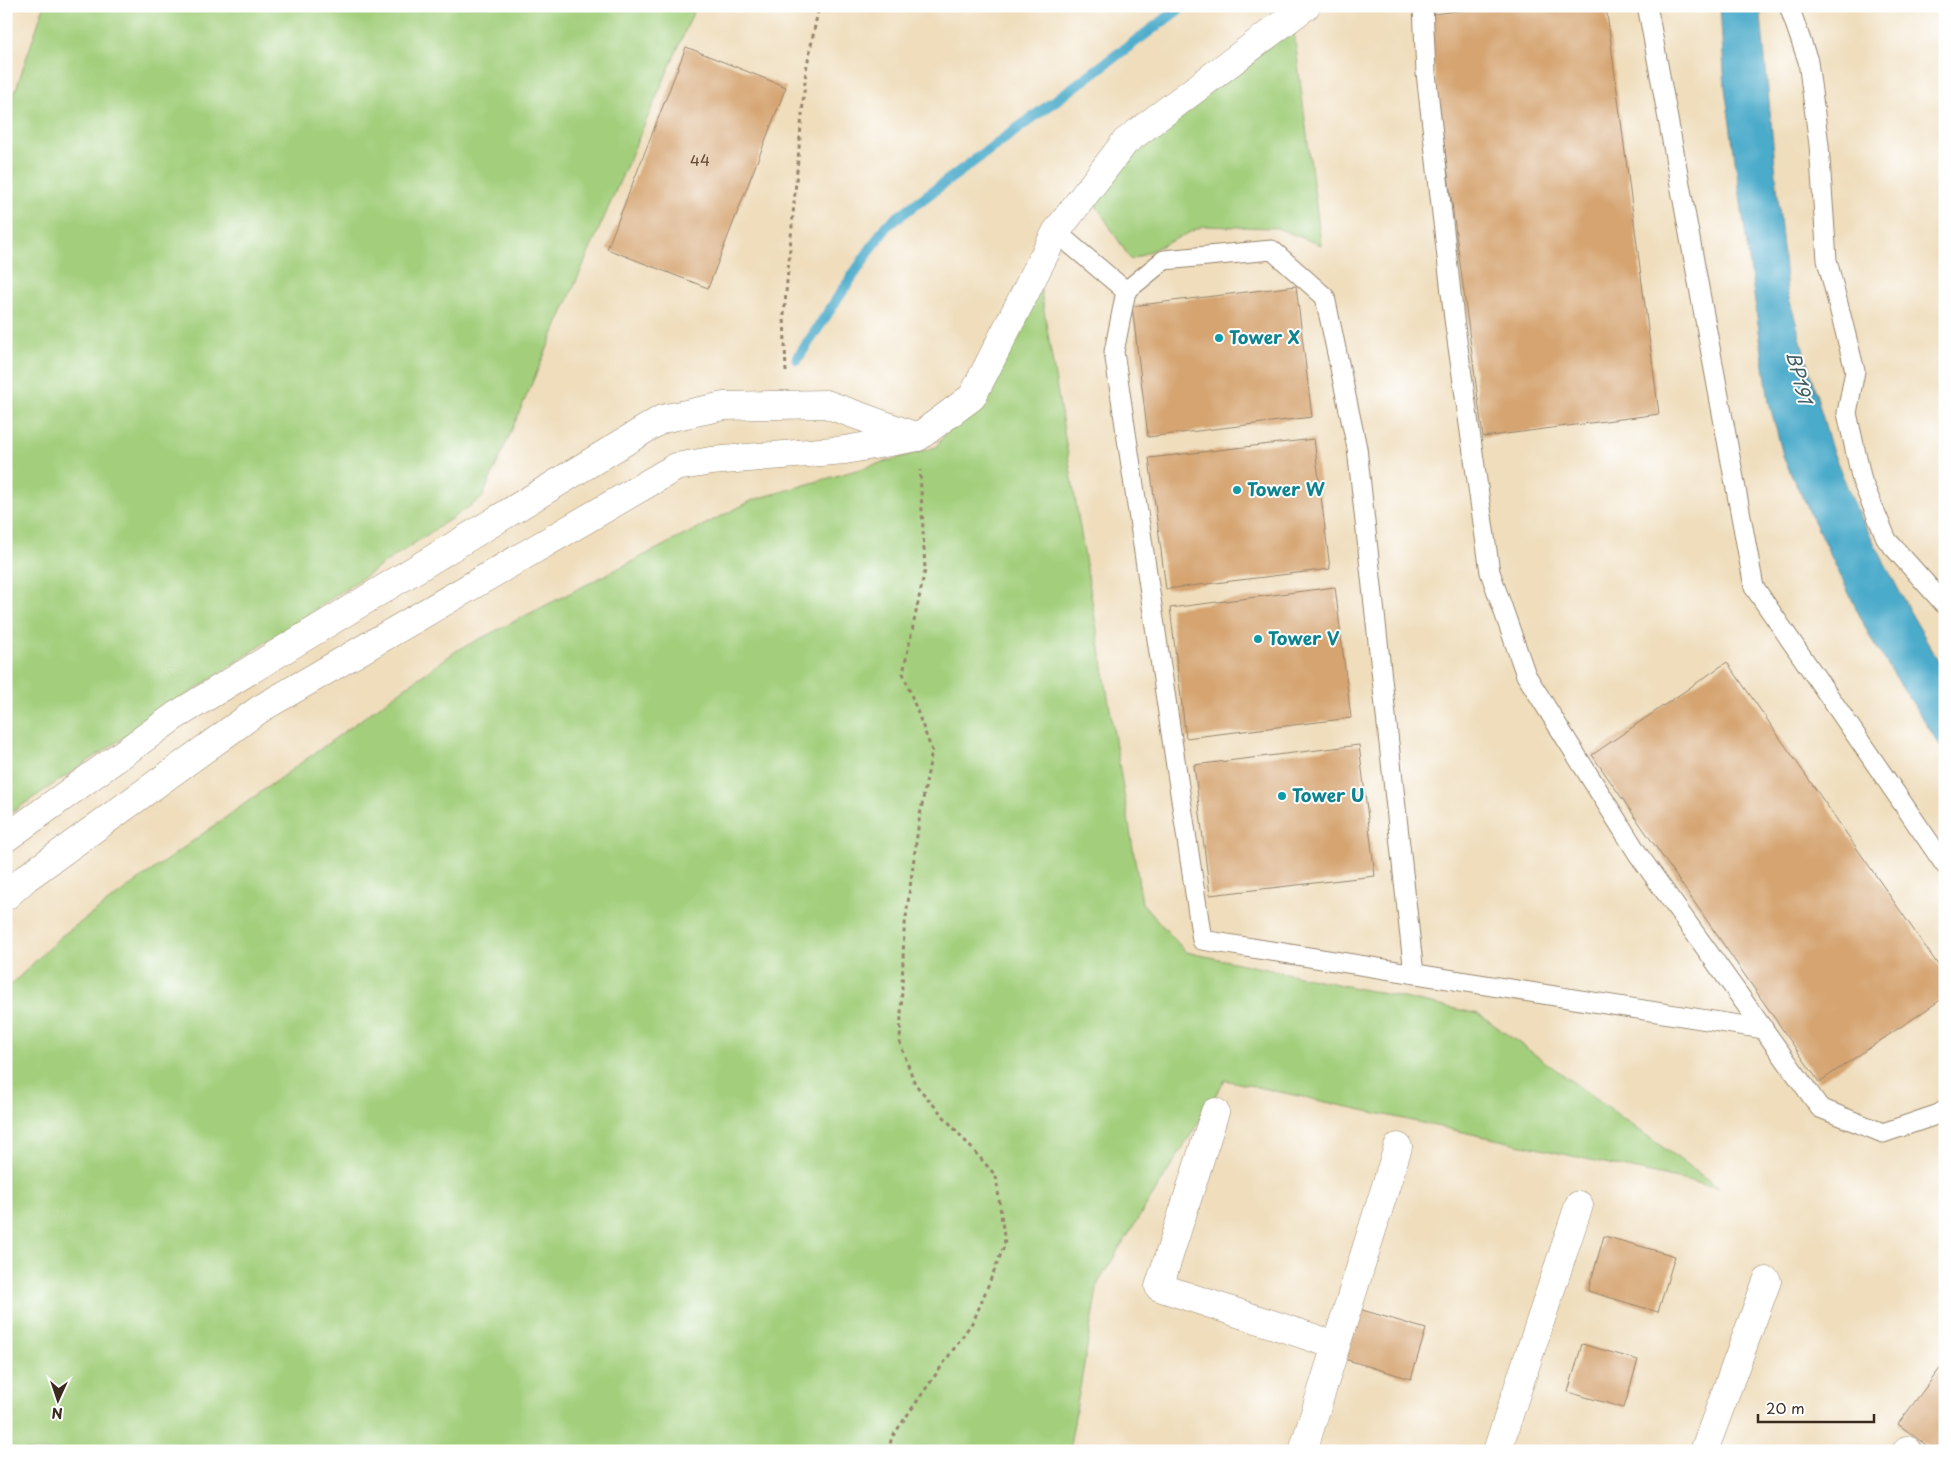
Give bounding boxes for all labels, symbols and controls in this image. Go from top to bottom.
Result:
house number: 44 [690,148,710,171]
place label: Tower X [1229,323,1301,350]
marker: Tower X [1213,332,1225,344]
water label: BP191 [1780,348,1821,409]
place label: Tower W [1247,475,1325,502]
marker: Tower W [1231,484,1243,496]
place label: Tower V [1268,624,1340,651]
marker: Tower V [1252,633,1264,645]
place label: Tower U [1292,781,1364,808]
marker: Tower U [1276,790,1288,802]
north arrow [32,1374,82,1424]
scale bar [1758,1392,1875,1424]
text: 20 m [1766,1396,1805,1419]
text: N [51,1403,63,1424]

